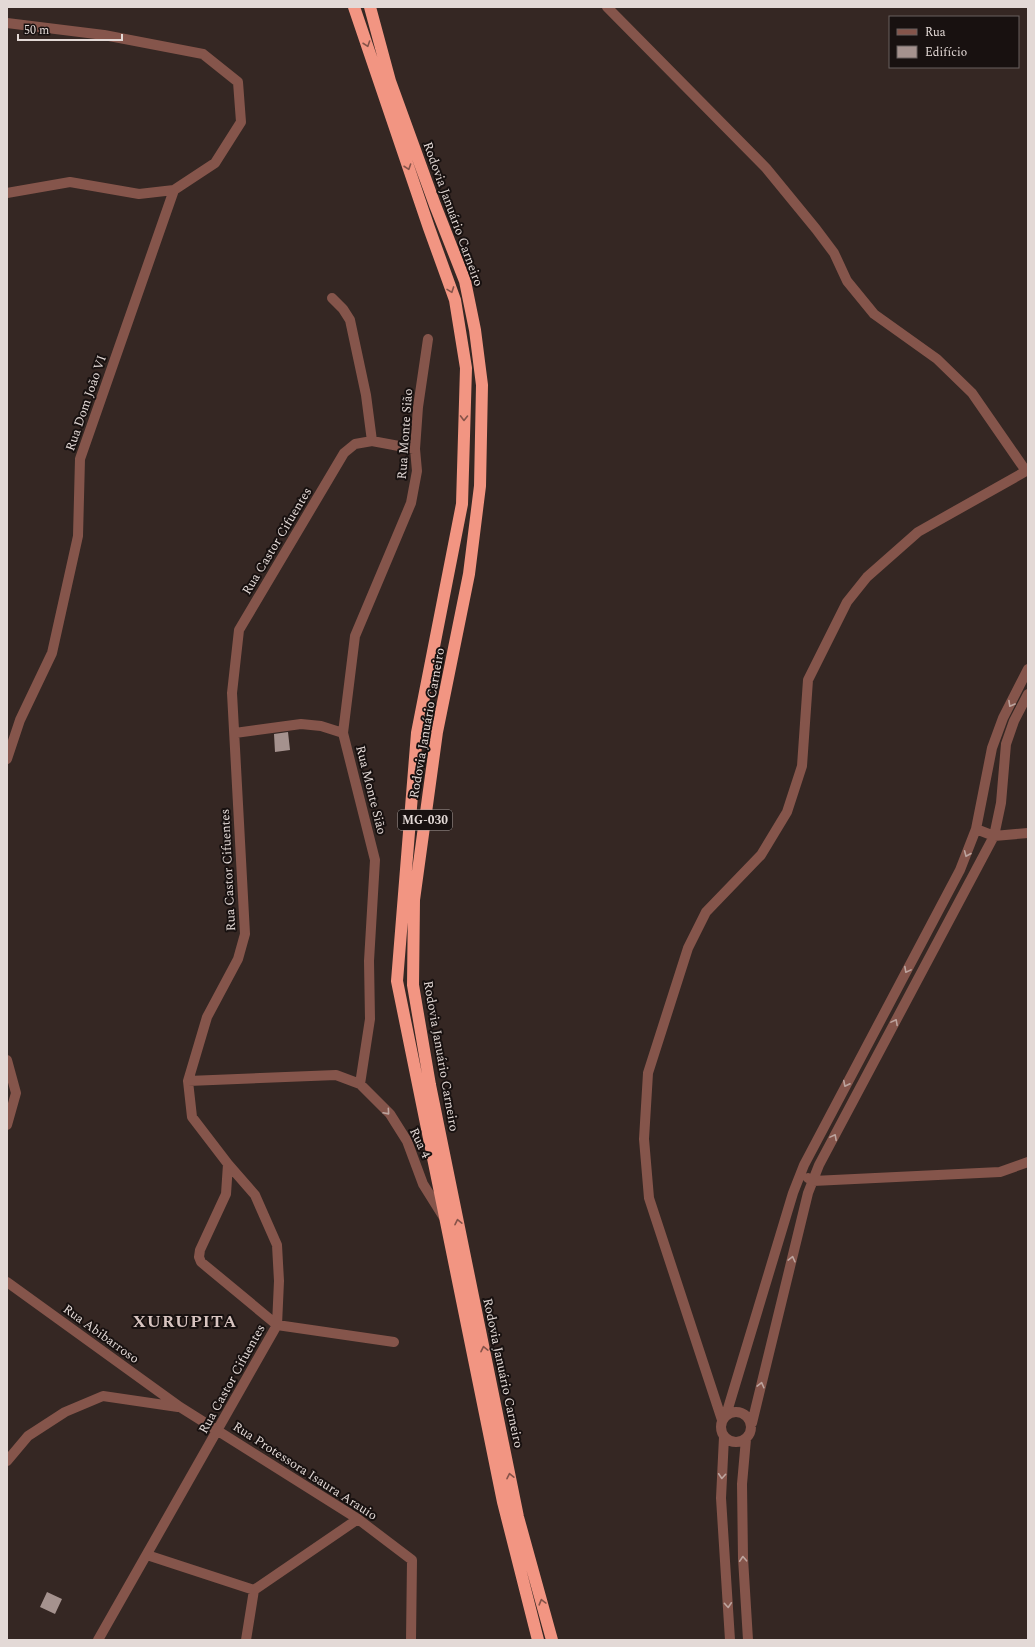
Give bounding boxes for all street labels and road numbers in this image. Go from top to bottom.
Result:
street label: Rodovia Januário Carneiro [417,139,489,289]
street label: Rua Dom João VI [60,352,112,454]
street label: Rua Monte Sião [392,388,418,480]
street label: Rua Castor Cifuentes [237,483,317,599]
street label: Rodovia Januário Carneiro [404,646,450,800]
street label: Rua Monte Sião [350,743,392,837]
street label: Rua Castor Cifuentes [215,808,241,932]
road number: MG-030 [398,810,452,830]
street label: Rodovia Januário Carneiro [418,979,464,1133]
street label: Rua 4 [404,1124,436,1162]
street label: Rodovia Januário Carneiro [477,1296,529,1450]
street label: Rua Abibarroso [59,1299,143,1369]
street label: Rua Castor Cifuentes [194,1321,270,1437]
street label: Rua Protessora Isaura Arauio [229,1417,381,1525]

